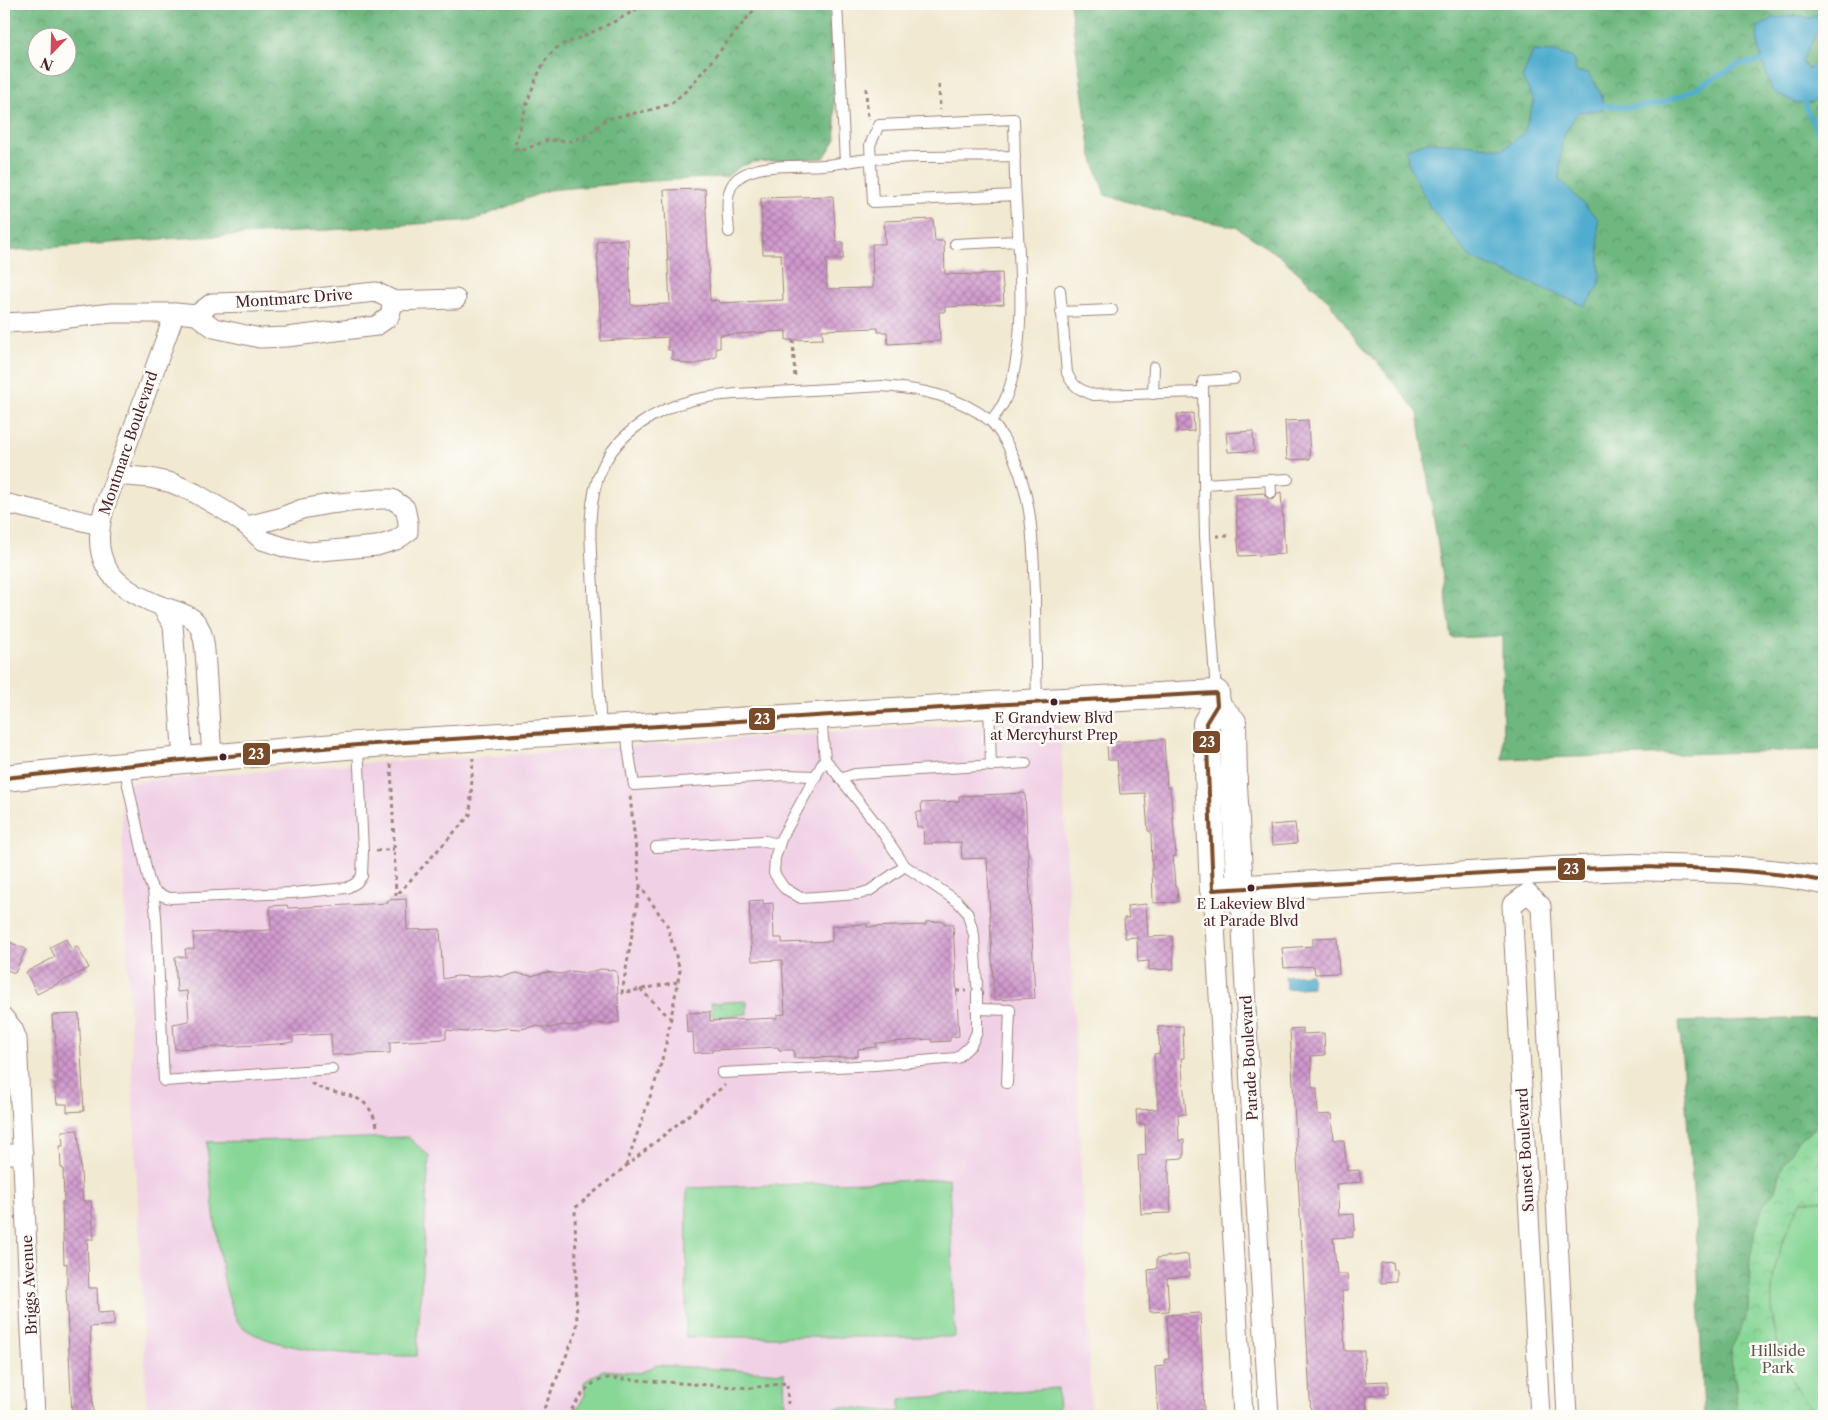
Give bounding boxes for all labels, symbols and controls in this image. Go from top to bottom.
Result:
north arrow [28,28,78,78]
text: N [38,53,56,75]
street label: Montmarc Drive [235,284,353,312]
street label: Montmarc Boulevard [94,369,162,517]
marker: E Grandview Blvd at Mercyhurst Prep [1049,697,1059,707]
line badge: 23 [748,707,776,731]
place label: E Grandview Blvd at Mercyhurst Prep [990,709,1118,744]
text: 23 [754,710,770,728]
line badge: 23 [1192,730,1221,754]
text: 23 [1199,733,1215,751]
line badge: 23 [242,742,271,766]
text: 23 [248,745,264,763]
unlabelled marker [218,752,228,762]
line badge: 23 [1557,857,1586,881]
text: 23 [1563,860,1579,878]
marker: E Lakeview Blvd at Parade Blvd [1246,883,1256,893]
place label: E Lakeview Blvd at Parade Blvd [1197,895,1306,930]
street label: Parade Boulevard [1236,995,1262,1121]
street label: Sunset Boulevard [1512,1087,1538,1213]
street label: Briggs Avenue [17,1234,41,1336]
park label: Hillside Park [1751,1341,1805,1377]

